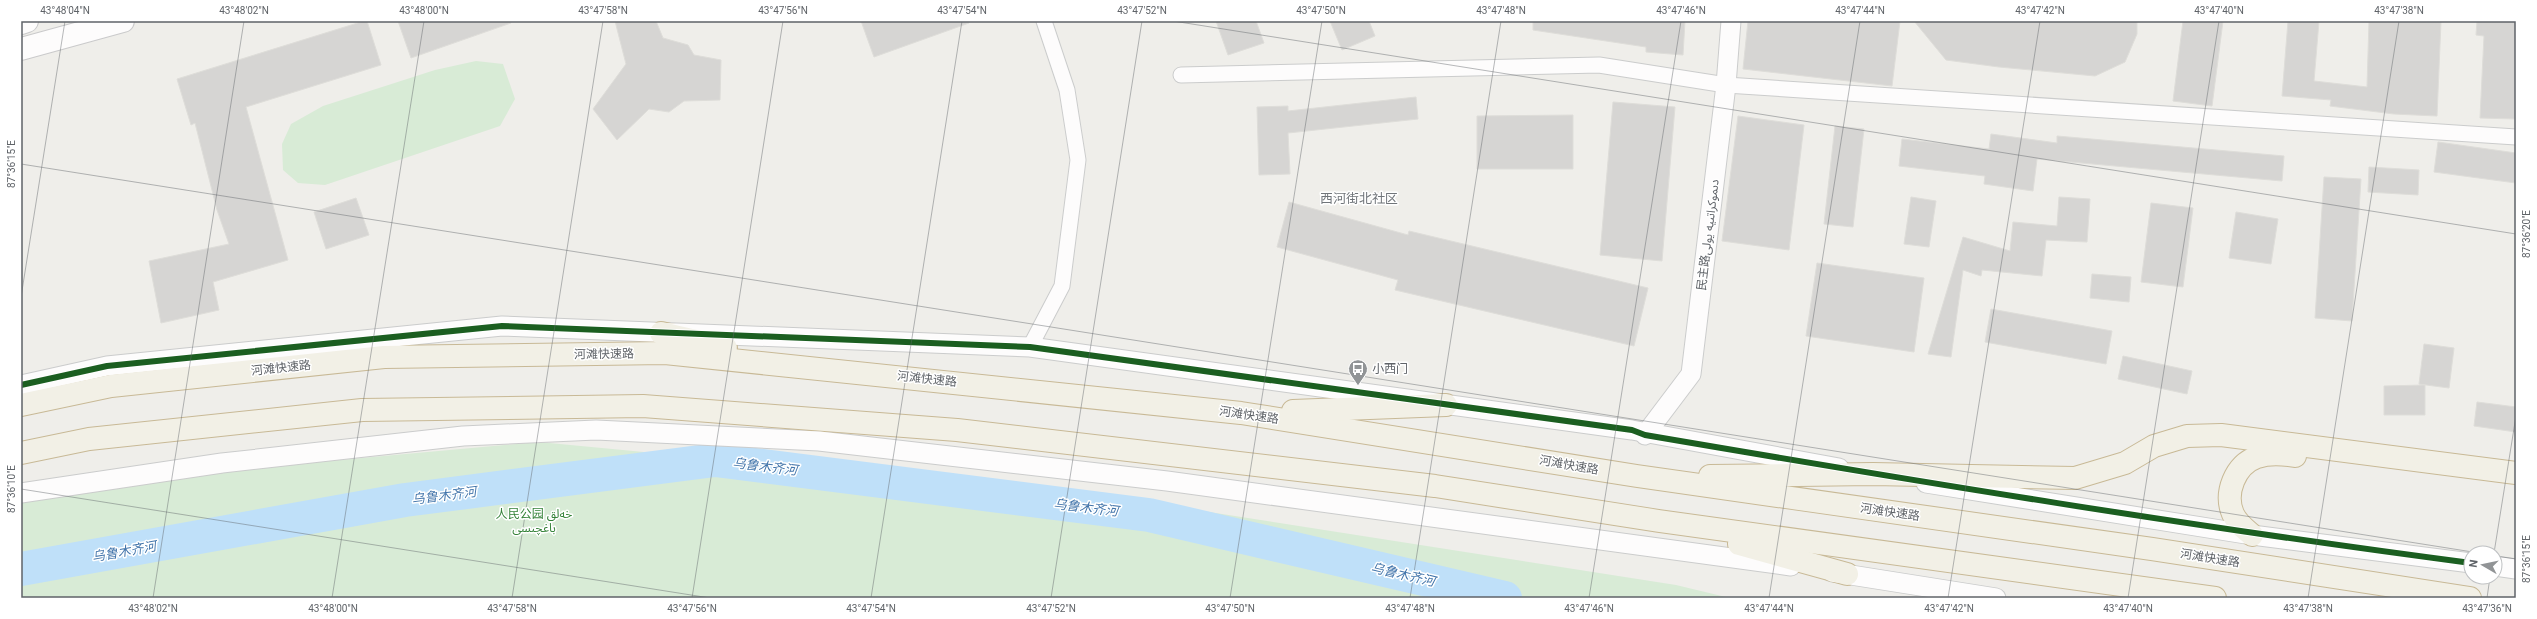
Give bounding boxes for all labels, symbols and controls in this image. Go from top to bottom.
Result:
text: 43°48'04"N [40,5,90,16]
text: 43°48'02"N [219,5,269,16]
text: 43°48'00"N [399,5,449,16]
text: 43°47'58"N [578,5,628,16]
text: 43°47'56"N [758,5,808,16]
text: 43°47'54"N [937,5,987,16]
text: 43°47'52"N [1117,5,1167,16]
text: 43°47'50"N [1296,5,1346,16]
text: 43°47'48"N [1476,5,1526,16]
text: 43°47'46"N [1656,5,1706,16]
text: 43°47'44"N [1835,5,1885,16]
text: 43°47'42"N [2015,5,2065,16]
text: 43°47'40"N [2194,5,2244,16]
text: 43°47'38"N [2374,5,2424,16]
text: 87°36'15"E [6,140,17,188]
street label: 民主路دىموكراتىيە يولى [1694,178,1722,291]
district label: 西河街北社区 [1320,191,1398,206]
text: 87°36'20"E [2521,210,2532,258]
street label: 河滩快速路 [574,346,634,362]
street label: 河滩快速路 [250,358,312,378]
bus stop icon: 小西门 [1347,358,1369,386]
place label: 小西门 [1372,362,1408,376]
street label: 河滩快速路 [896,369,958,389]
street label: 河滩快速路 [1218,404,1280,426]
street label: 河滩快速路 [1538,453,1600,477]
water label: 乌鲁木齐河 [732,455,801,478]
text: 87°36'10"E [6,465,17,513]
water label: 乌鲁木齐河 [411,484,480,507]
water label: 乌鲁木齐河 [1053,496,1122,519]
street label: 河滩快速路 [1859,501,1921,523]
park label: 人民公园 خەلق باغچىسى [496,507,572,536]
text: 87°36'15"E [2521,535,2532,583]
water label: 乌鲁木齐河 [91,538,160,565]
north arrow [2463,545,2503,585]
street label: 河滩快速路 [2179,546,2241,570]
text: N [2467,558,2481,568]
water label: 乌鲁木齐河 [1370,560,1439,590]
text: 43°48'02"N [128,603,178,614]
text: 43°48'00"N [308,603,358,614]
text: 43°47'58"N [487,603,537,614]
text: 43°47'56"N [667,603,717,614]
text: 43°47'54"N [846,603,896,614]
text: 43°47'52"N [1026,603,1076,614]
text: 43°47'50"N [1205,603,1255,614]
text: 43°47'48"N [1385,603,1435,614]
text: 43°47'46"N [1564,603,1614,614]
text: 43°47'44"N [1744,603,1794,614]
text: 43°47'42"N [1924,603,1974,614]
text: 43°47'40"N [2103,603,2153,614]
text: 43°47'38"N [2283,603,2333,614]
text: 43°47'36"N [2462,603,2512,614]

